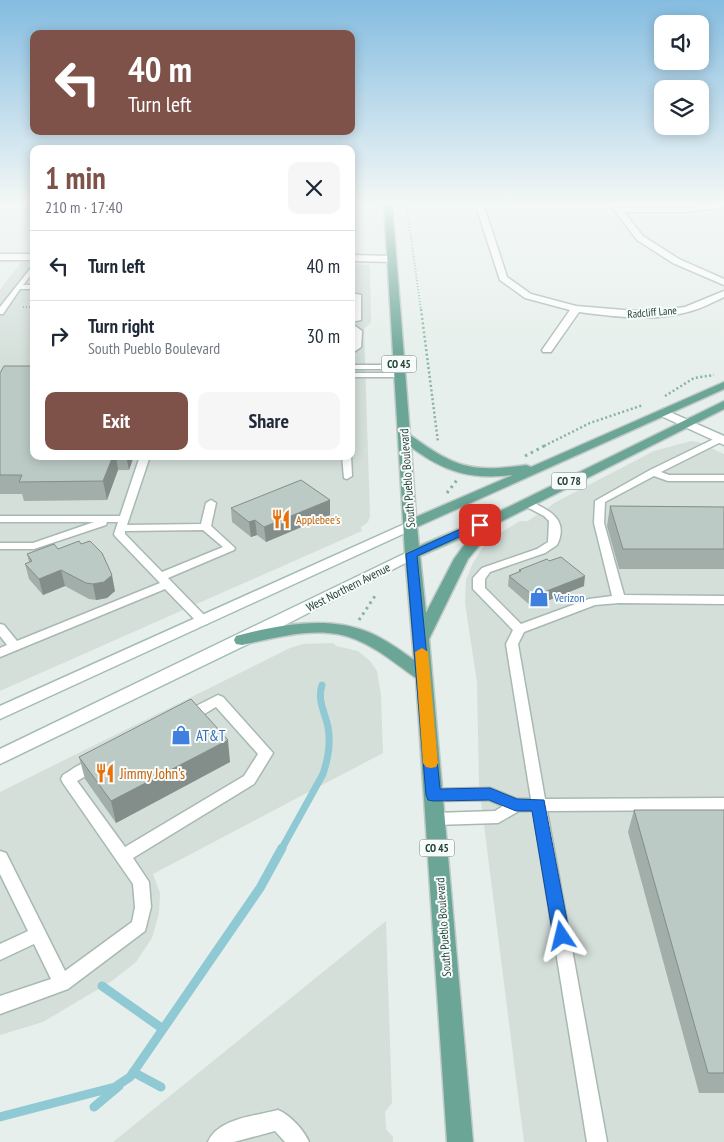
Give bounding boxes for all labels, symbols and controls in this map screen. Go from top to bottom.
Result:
map controls [654,15,709,135]
button: sound [654,15,709,70]
text: 40 m [128,46,192,92]
icon: left [45,50,110,115]
button: layers [654,80,709,135]
text: Turn left [128,90,192,118]
text: 1 min [45,158,106,197]
button: close [288,162,340,214]
text: 210 m · 17:40 [45,197,123,217]
icon: left [45,252,73,280]
text: Turn left [88,254,145,278]
text: 40 m [307,254,340,278]
street label: Radcliff Lane [627,303,678,321]
text: Turn right [88,314,154,338]
icon: right [45,322,73,350]
text: 30 m [307,324,340,348]
text: South Pueblo Boulevard [88,338,220,358]
road number: CO 45 [382,356,416,372]
button: Exit [45,392,188,450]
button: Share [198,392,340,450]
street label: South Pueblo Boulevard [396,428,418,528]
road number: CO 78 [552,472,586,490]
pin [459,504,501,546]
restaurant icon: Applebee's [270,508,292,530]
icon: arrive [466,511,494,539]
place label: Applebee's [296,512,340,527]
street label: West Northern Avenue [303,559,393,615]
shop icon: Verizon [528,586,550,608]
place label: Verizon [553,590,584,605]
shop icon: AT&T [170,724,192,746]
place label: AT&T [196,726,226,745]
restaurant icon: Jimmy John's [94,762,116,784]
place label: Jimmy John's [119,764,185,783]
road number: CO 45 [420,840,454,856]
street label: South Pueblo Boulevard [432,877,454,977]
position arrow [535,909,587,961]

